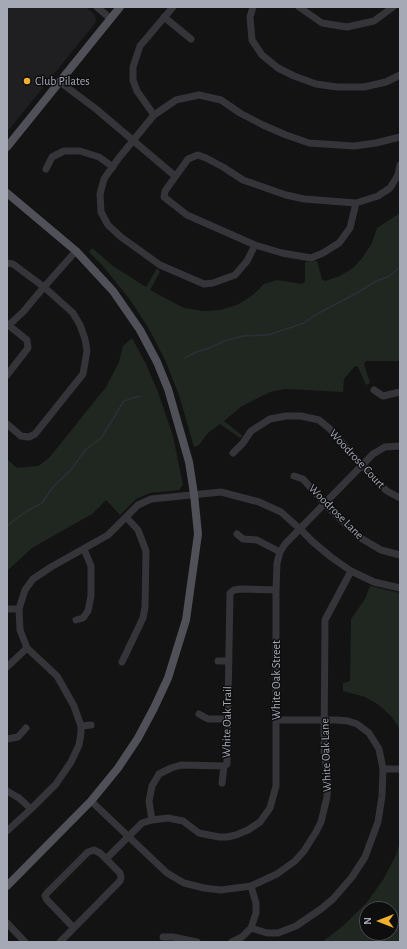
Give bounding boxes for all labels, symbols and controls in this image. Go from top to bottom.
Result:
place label: Club Pilates [35,74,90,88]
marker: Club Pilates [22,76,32,86]
street label: Woodrose Court [326,426,388,492]
street label: Woodrose Lane [305,481,367,543]
street label: White Oak Street [269,640,283,720]
street label: White Oak Trail [219,686,235,758]
street label: White Oak Lane [318,718,334,792]
north arrow [359,901,399,941]
text: N [362,917,373,925]

